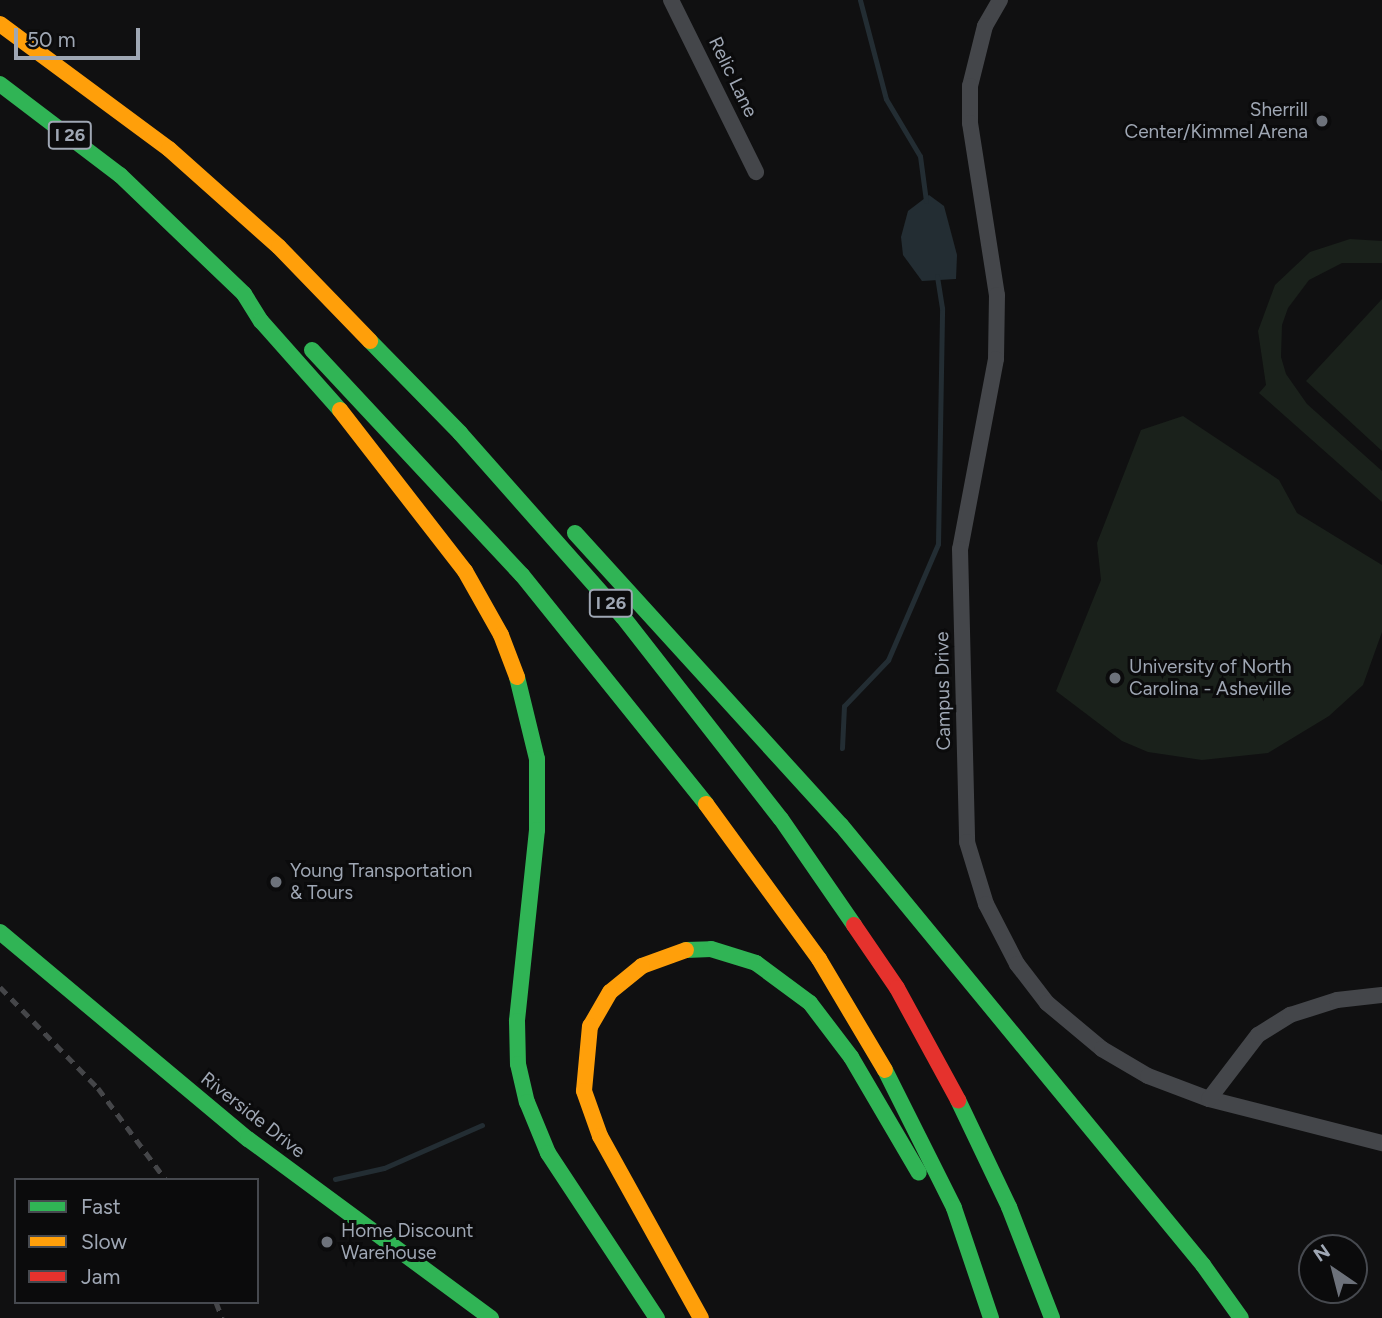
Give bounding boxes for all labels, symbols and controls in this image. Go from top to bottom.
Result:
scale bar [18,14,144,58]
text: 50 m [27,27,76,52]
street label: Relic Lane [704,33,762,121]
place label: Sherrill Center/Kimmel Arena [1124,99,1308,143]
marker: Sherrill Center/Kimmel Arena [1314,113,1330,129]
road number: I 26 [47,120,93,150]
road number: I 26 [588,588,634,618]
street label: Campus Drive [931,631,955,751]
place label: University of North Carolina - Asheville [1129,656,1292,700]
marker: University of North Carolina - Asheville [1107,670,1123,686]
place label: Young Transportation & Tours [290,860,472,904]
marker: Young Transportation & Tours [268,874,284,890]
street label: Riverside Drive [196,1067,310,1163]
legend [14,1178,259,1304]
text: Fast [81,1194,121,1219]
place label: Home Discount Warehouse [341,1220,474,1264]
text: Slow [81,1229,127,1254]
marker: Home Discount Warehouse [319,1234,335,1250]
north arrow [1298,1234,1368,1304]
text: N [1309,1239,1334,1267]
text: Jam [81,1264,120,1289]

